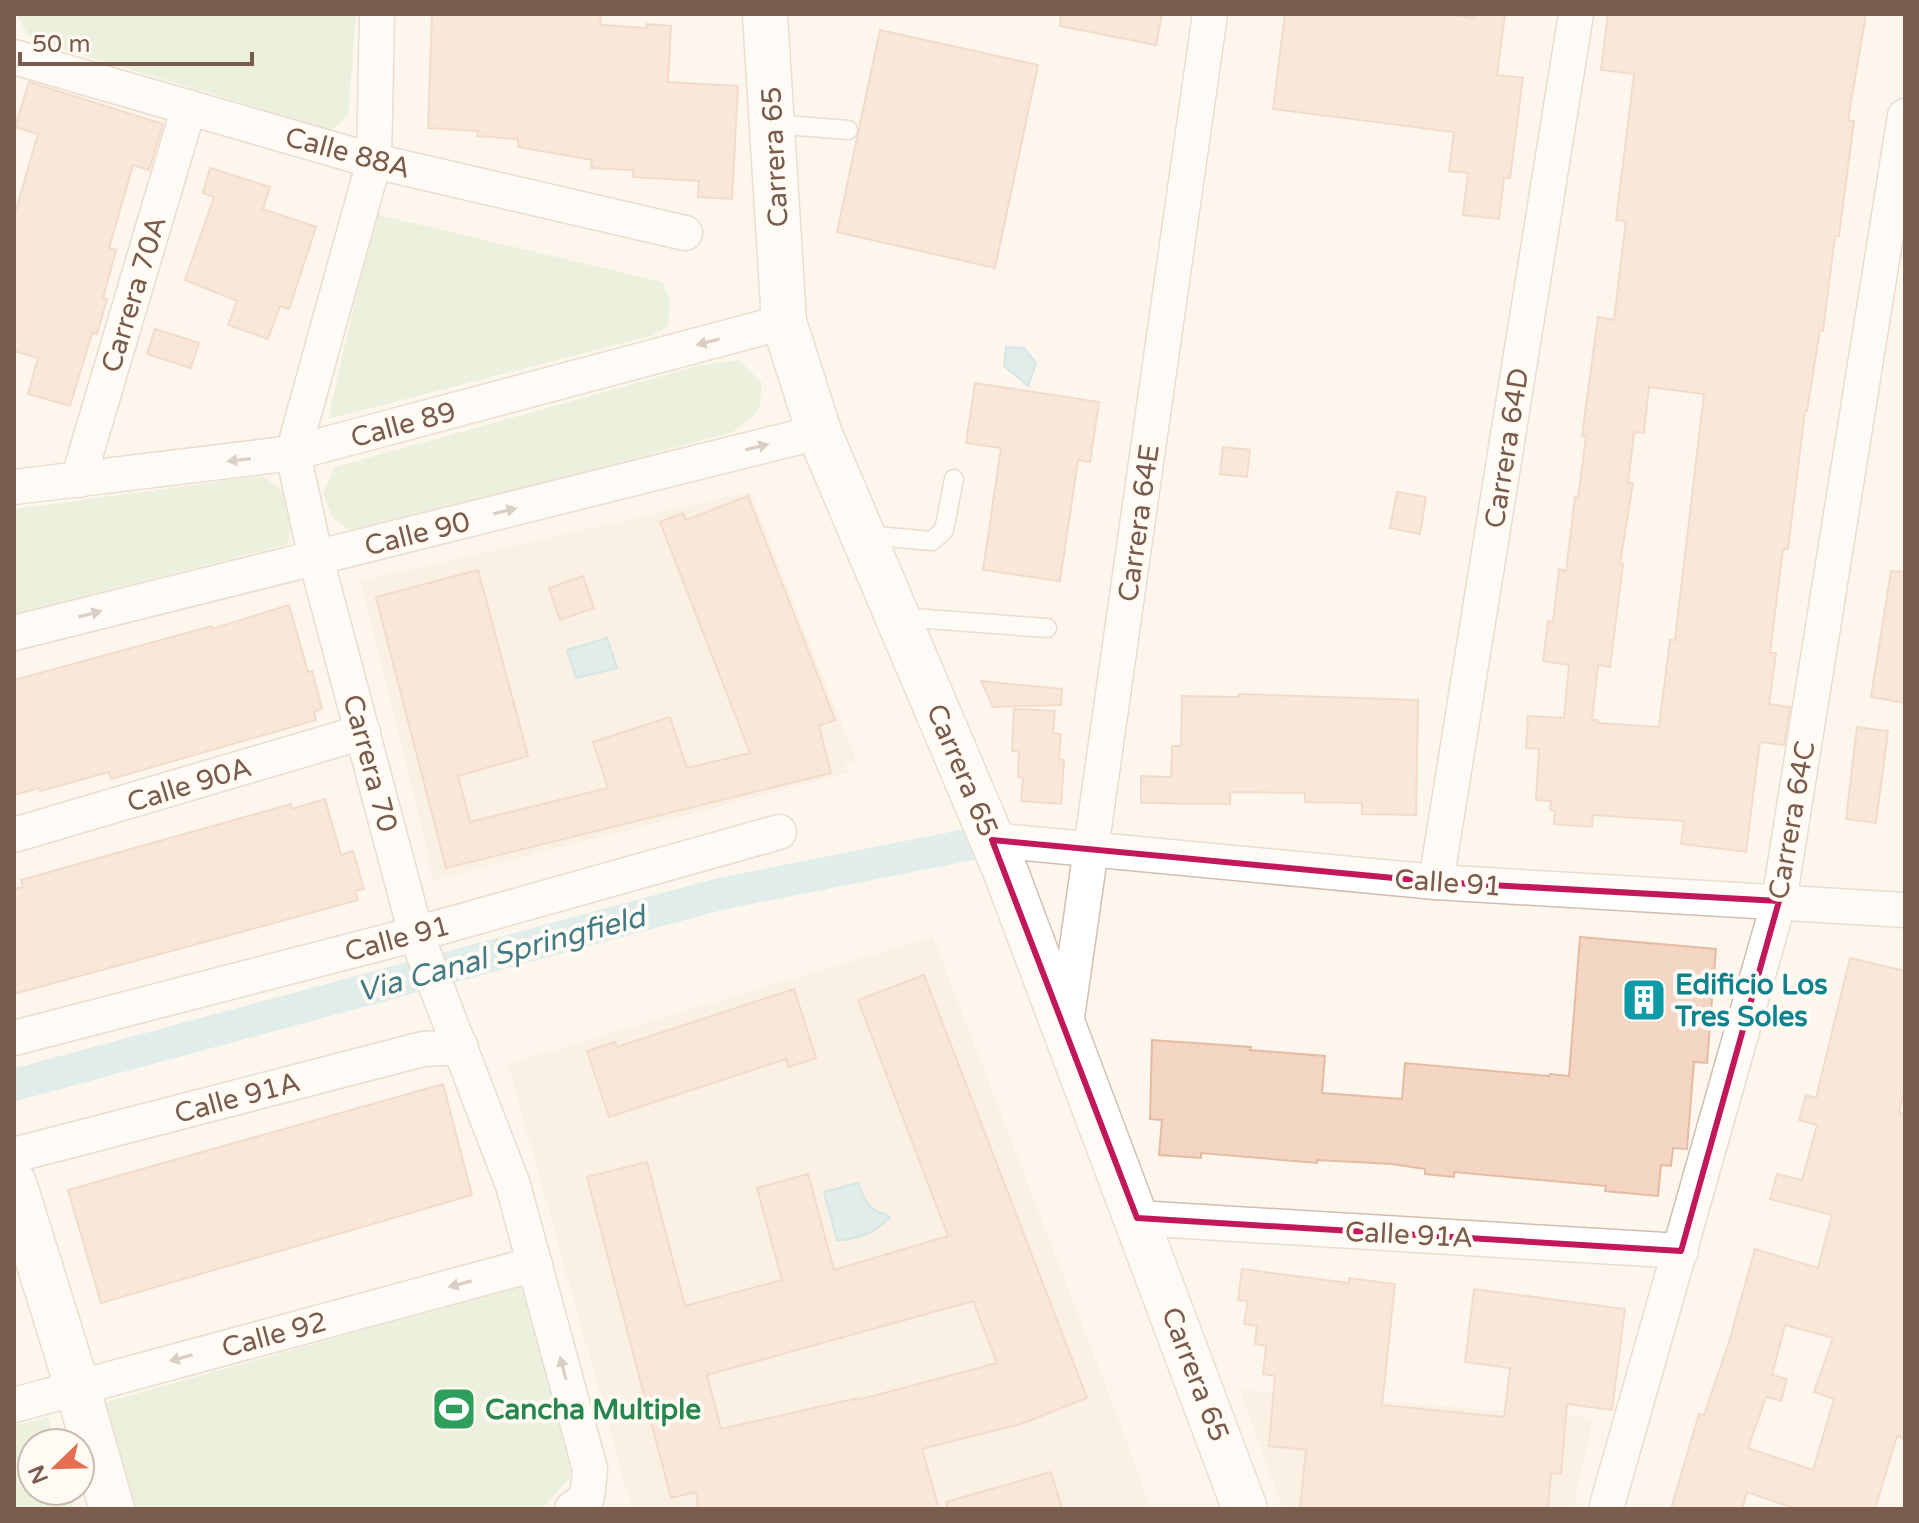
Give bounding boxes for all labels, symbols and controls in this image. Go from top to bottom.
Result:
scale bar [20,16,252,66]
text: 50 m [32,30,90,59]
street label: Carrera 65 [754,86,796,228]
street label: Calle 88A [281,120,414,186]
street label: Carrera 70A [94,212,174,377]
one-way arrow [696,336,720,349]
street label: Carrera 64D [1478,365,1536,531]
street label: Calle 89 [347,395,460,455]
one-way arrow [745,441,770,453]
street label: Carrera 64E [1111,442,1167,604]
one-way arrow [226,453,251,466]
street label: Calle 90 [361,504,473,563]
one-way arrow [493,504,518,517]
one-way arrow [77,607,102,620]
street label: Carrera 70 [335,691,405,836]
street label: Carrera 65 [919,699,1005,842]
street label: Carrera 64C [1761,738,1823,902]
street label: Calle 90A [123,750,256,820]
street label: Calle 91 [1393,862,1503,904]
water label: Via Canal Springfield [353,897,652,1011]
street label: Calle 91 [341,909,454,969]
place label: Edificio Los Tres Soles [1674,968,1828,1034]
building icon: Edificio Los Tres Soles [1620,976,1668,1024]
street label: Calle 91A [171,1065,304,1131]
street label: Calle 91A [1344,1215,1474,1255]
one-way arrow [447,1279,472,1291]
street label: Carrera 65 [1154,1302,1236,1446]
street label: Calle 92 [218,1305,331,1365]
one-way arrow [169,1353,194,1365]
one-way arrow [556,1355,568,1380]
sports icon: Cancha Multiple [430,1385,478,1433]
place label: Cancha Multiple [485,1393,701,1427]
north arrow [16,1427,96,1507]
text: N [23,1461,54,1488]

